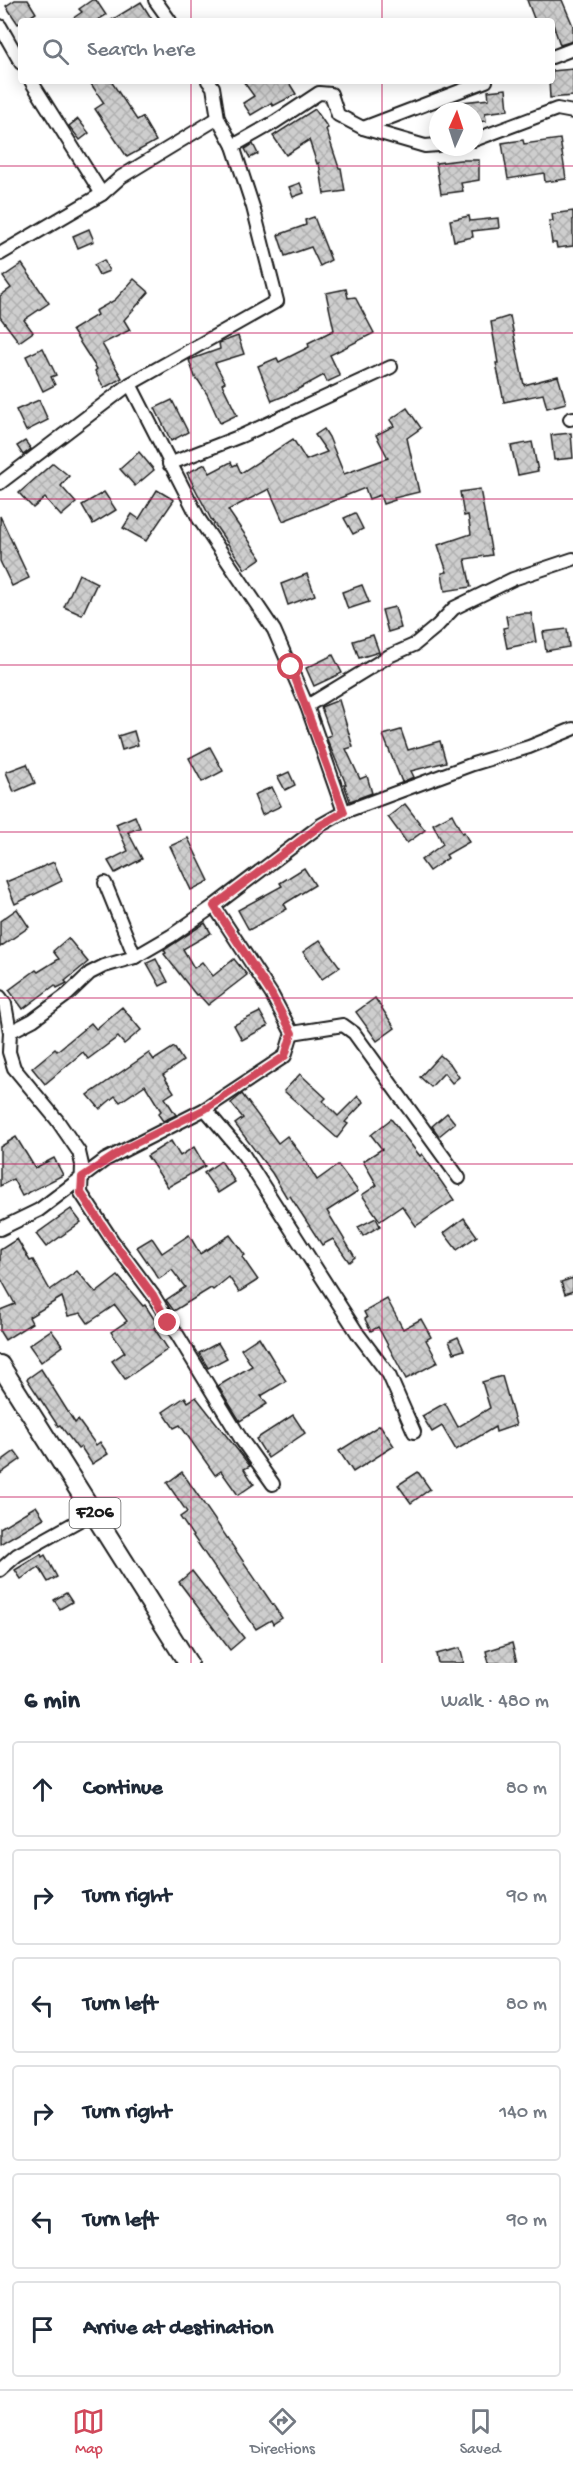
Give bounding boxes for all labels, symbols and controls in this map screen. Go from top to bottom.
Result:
search box [18,18,555,84]
icon: search [39,35,72,68]
text: Search here [87,38,195,64]
north arrow [429,102,483,156]
route start [277,653,303,679]
route end [154,1309,180,1335]
road number: F206 [70,1498,121,1528]
text: 6 min [24,1687,80,1718]
text: Walk · 480 m [441,1691,549,1714]
icon: ahead [26,1773,59,1806]
text: Continue [83,1776,163,1802]
text: 80 m [506,1778,547,1801]
icon: right [26,1881,59,1914]
text: Turn right [83,1884,171,1910]
text: 90 m [507,1886,547,1909]
icon: left [26,1989,59,2022]
text: Turn left [83,1992,157,2018]
text: 80 m [506,1994,547,2017]
icon: right [26,2097,59,2130]
text: Turn right [83,2100,171,2126]
text: 140 m [499,2102,547,2125]
icon: left [26,2205,59,2238]
text: Turn left [83,2208,157,2234]
text: 90 m [507,2210,547,2233]
icon: arrive [26,2313,59,2346]
text: Arrive at destination [83,2316,273,2342]
tab: Map [72,2405,105,2460]
tab: Directions [250,2405,315,2460]
tab: Saved [460,2405,501,2460]

